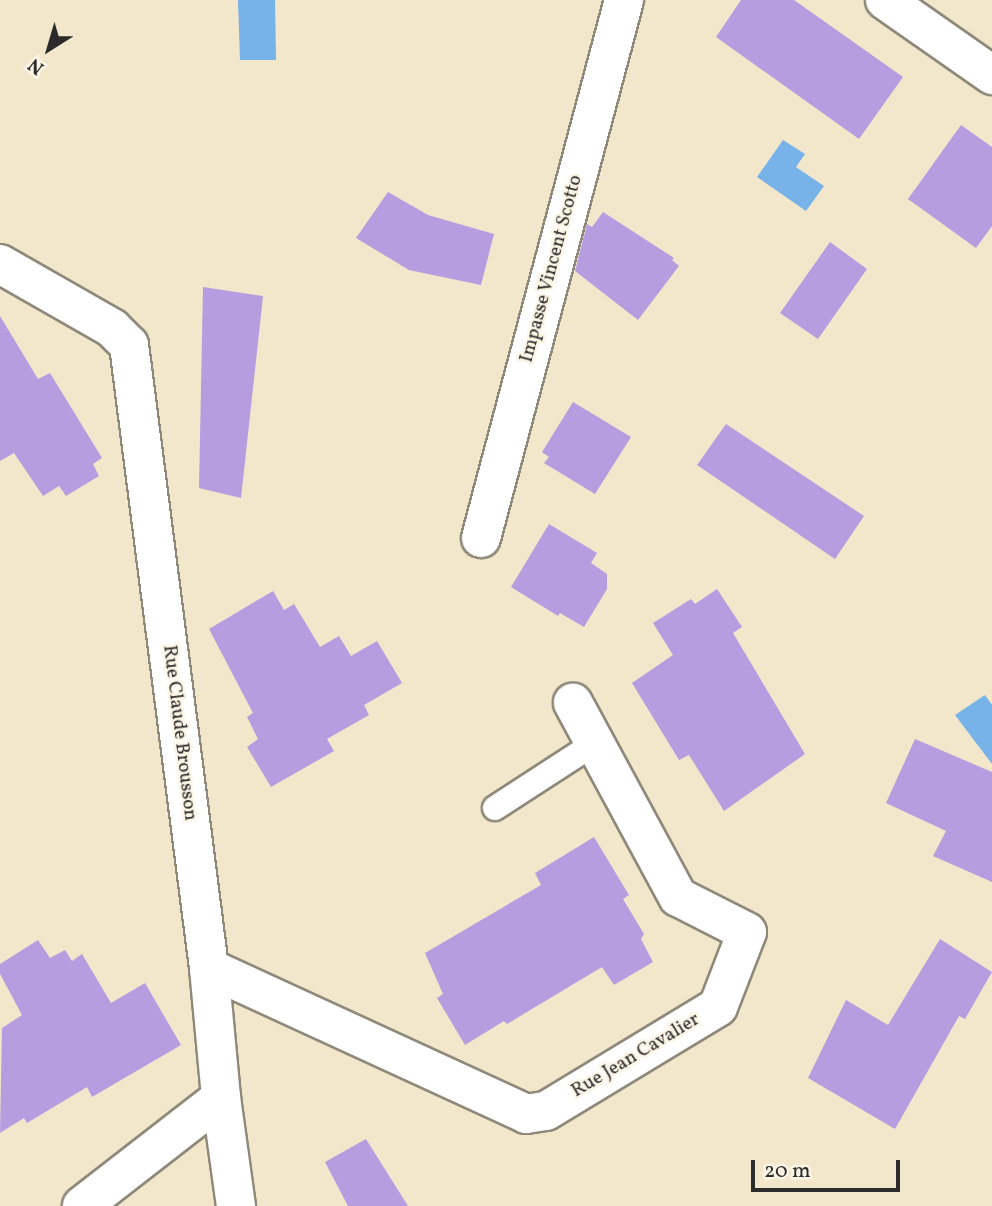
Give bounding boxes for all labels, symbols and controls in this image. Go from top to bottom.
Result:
north arrow [14,14,84,84]
text: N [23,51,50,80]
street label: Impasse Vincent Scotto [516,173,588,365]
street label: Rue Claude Brousson [157,644,201,822]
street label: Rue Jean Cavalier [568,1009,704,1103]
scale bar [754,1146,903,1190]
text: 20 m [764,1157,810,1186]

